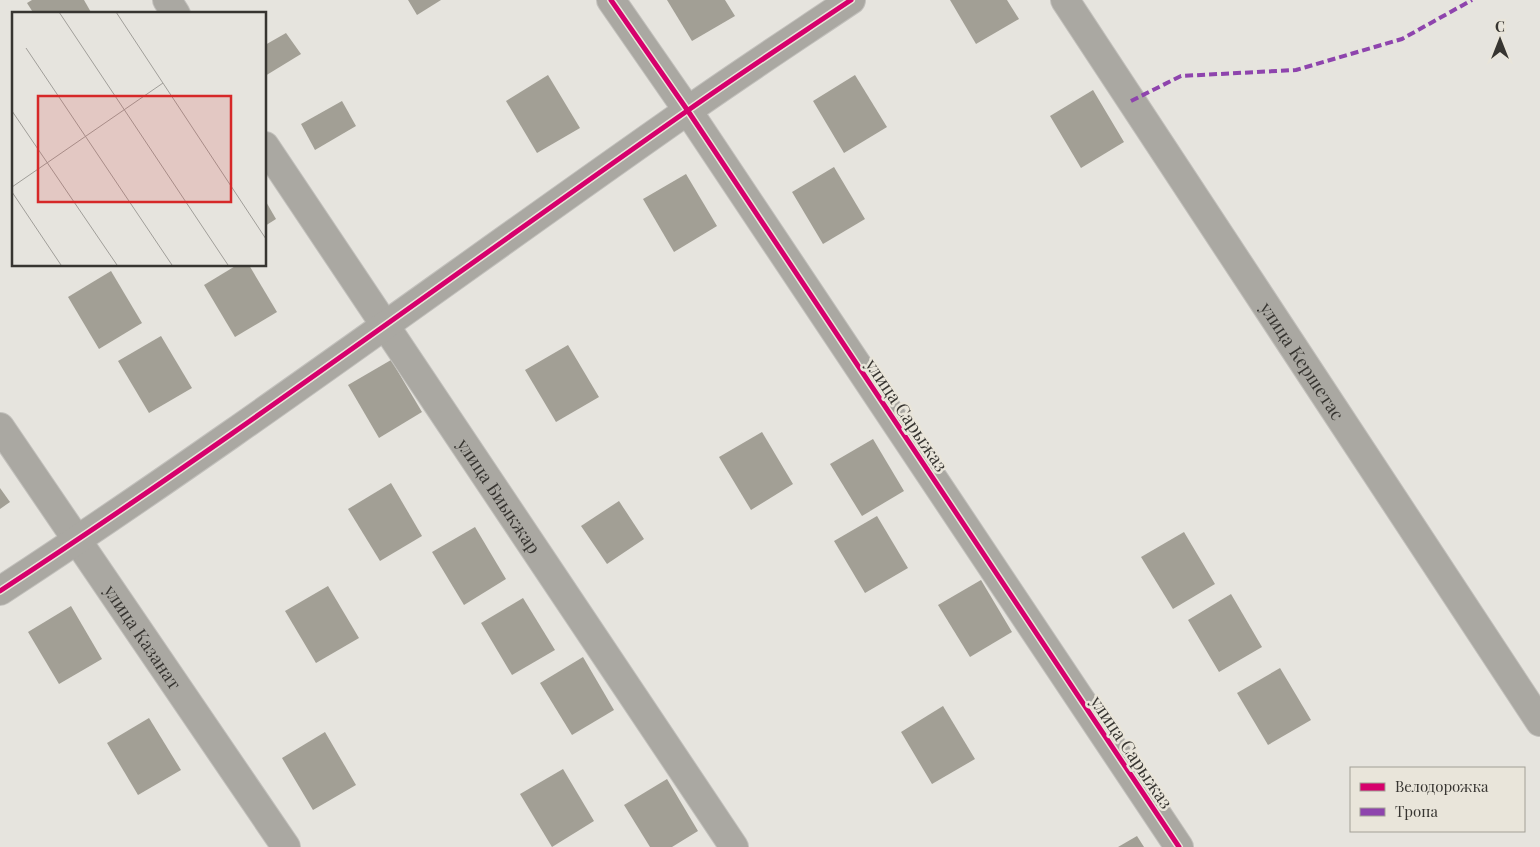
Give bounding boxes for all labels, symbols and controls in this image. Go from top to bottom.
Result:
inset map [12,12,266,266]
north arrow [1475,15,1525,65]
text: С [1495,17,1505,36]
street label: улица Кершетас [1254,296,1350,425]
street label: улица Сарыжаз [860,353,954,476]
street label: улица Биыкжар [451,433,546,558]
street label: улица Казанат [98,579,187,694]
street label: улица Сарыжаз [1085,690,1179,813]
legend [1350,767,1525,832]
text: Велодорожка [1395,776,1489,796]
text: Тропа [1395,801,1438,821]

